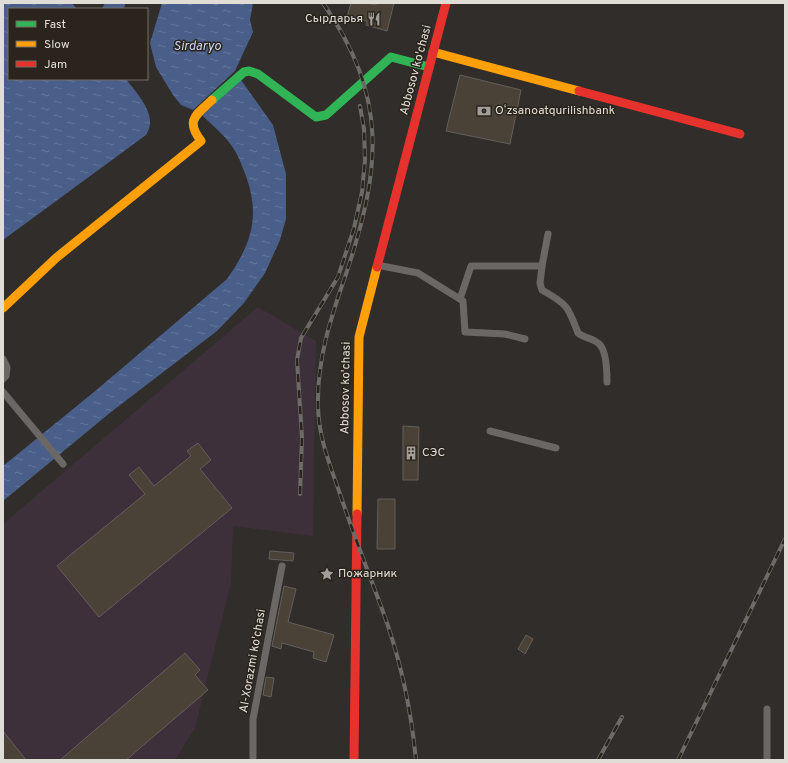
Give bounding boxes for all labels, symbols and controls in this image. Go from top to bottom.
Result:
legend [8,8,148,80]
place label: Сырдарья [305,11,363,27]
restaurant icon: Сырдарья [366,11,382,27]
text: Fast [44,17,66,33]
street label: Abbosov ko'chasi [396,23,436,117]
text: Slow [44,37,70,53]
water label: Sirdaryo [173,39,221,55]
text: Jam [44,57,67,73]
bank icon: Oʻzsanoatqurilishbank [476,103,492,119]
place label: Oʻzsanoatqurilishbank [495,103,615,119]
street label: Abbosov ko'chasi [337,342,355,434]
building icon: СЭС [403,445,419,461]
place label: СЭС [422,445,446,461]
place icon: Пожарник [319,566,335,582]
place label: Пожарник [338,566,398,582]
street label: Al-Xorazmi ko'chasi [236,608,270,714]

